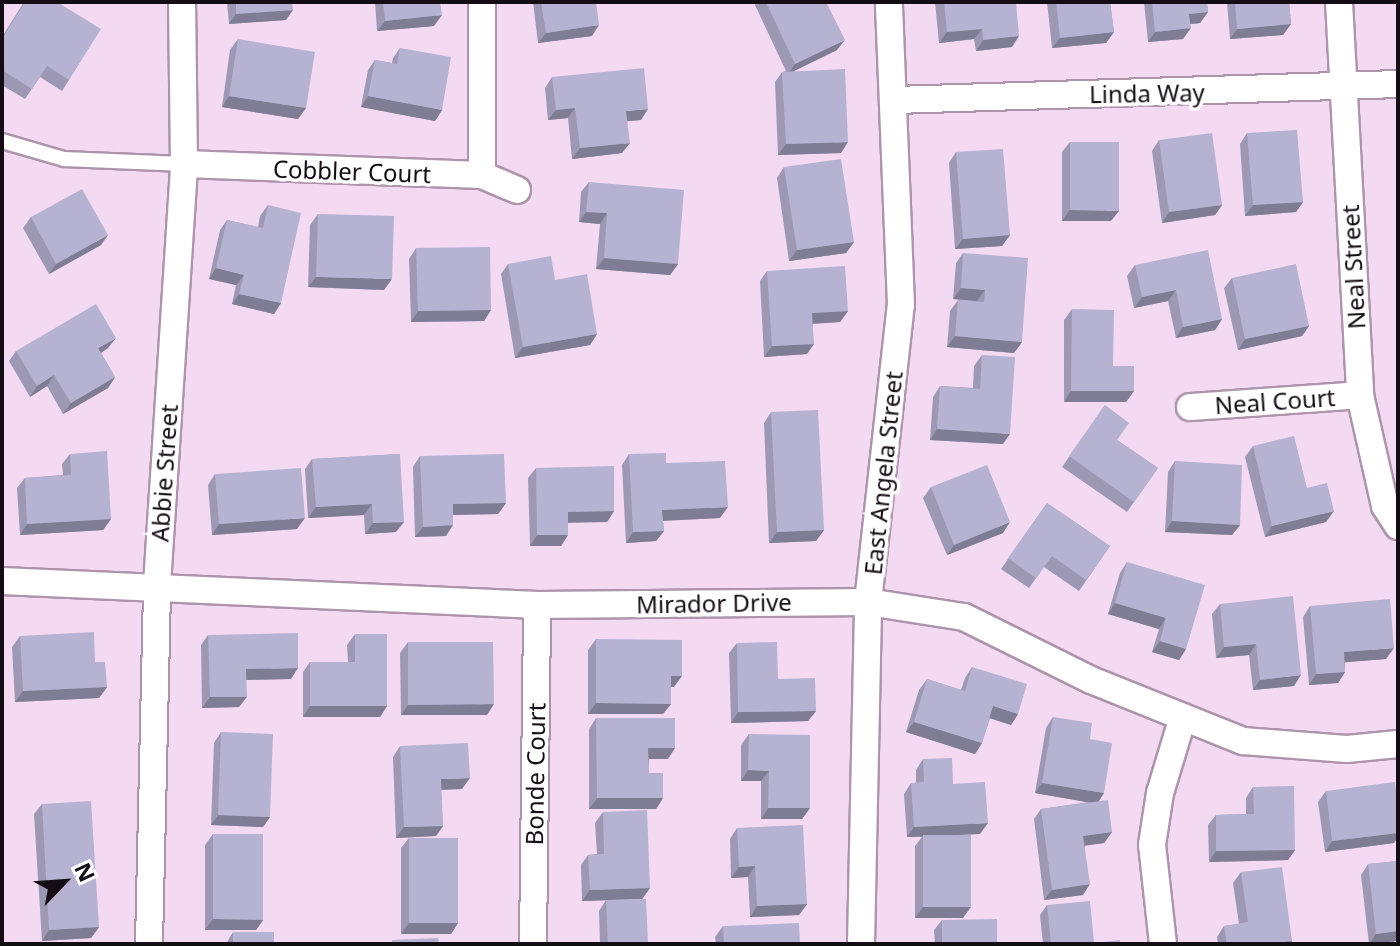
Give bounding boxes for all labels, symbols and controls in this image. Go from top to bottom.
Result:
street label: Linda Way [1089,78,1205,108]
street label: Cobbler Court [272,154,432,188]
street label: Neal Street [1335,204,1371,330]
street label: East Angela Street [858,370,908,576]
street label: Neal Court [1214,382,1336,420]
street label: Abbie Street [145,403,183,543]
street label: Mirador Drive [636,587,792,619]
street label: Bonde Court [519,702,551,846]
north arrow [24,842,104,922]
text: N [68,857,103,886]

